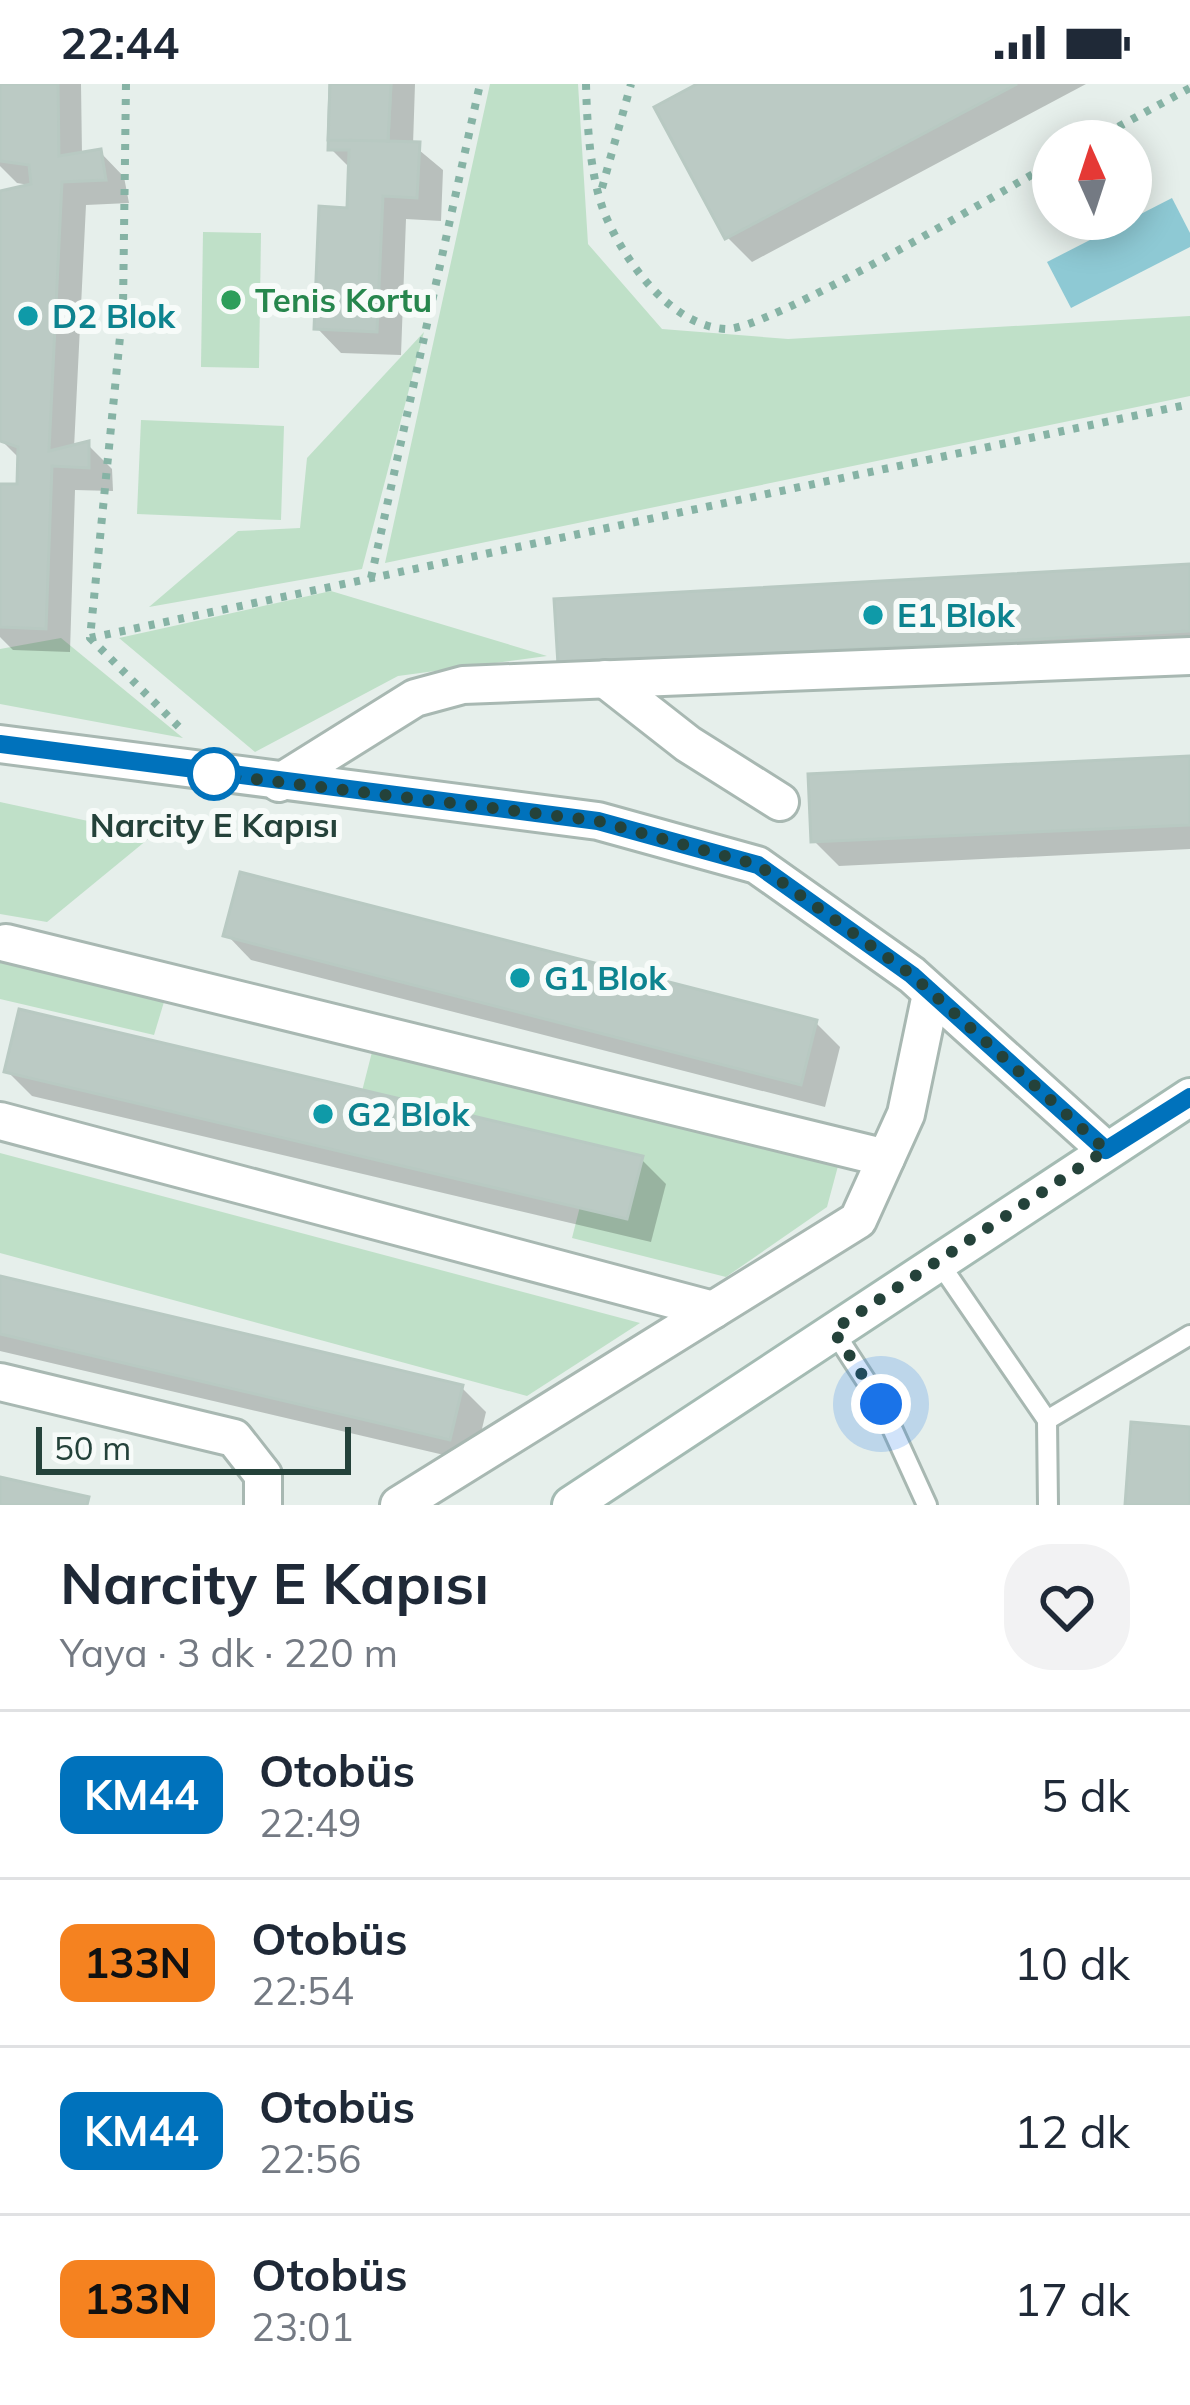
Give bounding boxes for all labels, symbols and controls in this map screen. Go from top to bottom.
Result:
text: 22:44 [60,14,179,70]
north arrow [1032,120,1152,240]
map controls [1032,120,1152,240]
place label: Tenis Kortu [255,279,432,320]
marker: Tenis Kortu [218,287,244,313]
place label: D2 Blok [52,295,176,336]
marker: D2 Blok [15,303,41,329]
place label: E1 Blok [897,594,1015,635]
marker: E1 Blok [860,602,886,628]
marker: Narcity E Kapısı [189,749,239,799]
place label: Narcity E Kapısı [90,804,338,845]
place label: G1 Blok [544,957,667,998]
marker: G1 Blok [507,965,533,991]
place label: G2 Blok [347,1093,470,1134]
marker: G2 Blok [310,1101,336,1127]
your location [851,1374,911,1434]
scale bar [36,1421,351,1474]
text: 50 m [54,1427,131,1468]
button: heart [1004,1544,1130,1670]
text: Narcity E Kapısı [60,1547,489,1618]
text: Yaya · 3 dk · 220 m [60,1628,398,1677]
text: Otobüs [259,1742,415,1798]
text: 5 dk [1041,1767,1130,1823]
text: KM44 [84,1768,199,1821]
text: 22:49 [259,1798,361,1847]
text: Otobüs [251,1910,407,1966]
text: 10 dk [1014,1935,1130,1991]
text: 133N [84,1936,191,1989]
text: 22:54 [251,1966,354,2015]
text: Otobüs [259,2078,415,2134]
text: 12 dk [1014,2103,1130,2159]
text: KM44 [84,2104,199,2157]
text: 22:56 [259,2134,361,2183]
text: Otobüs [251,2246,407,2302]
text: 17 dk [1014,2271,1130,2327]
text: 133N [84,2272,191,2325]
text: 23:01 [251,2302,354,2351]

